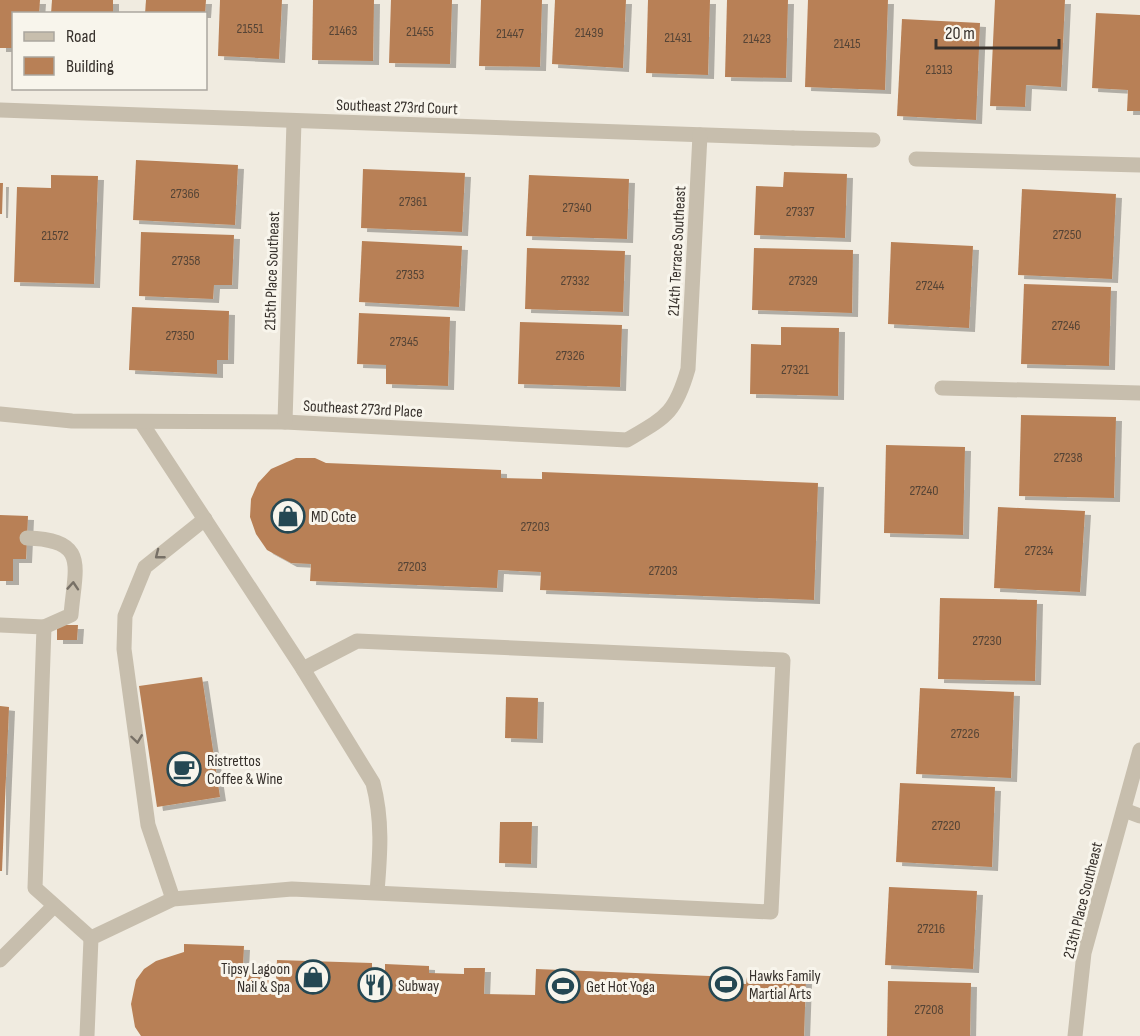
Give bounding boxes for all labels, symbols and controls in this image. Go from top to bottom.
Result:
legend [12,12,207,90]
scale bar [936,12,1059,50]
house number: 21551 [237,20,264,37]
house number: 21463 [329,22,357,39]
house number: 21455 [406,23,434,40]
text: 20 m [945,23,975,44]
house number: 21439 [575,24,603,41]
house number: 21447 [496,25,524,42]
text: Road [66,26,96,47]
house number: 21431 [664,29,692,46]
house number: 21423 [743,30,771,47]
house number: 21415 [833,35,861,52]
text: Building [66,56,114,77]
house number: 21313 [925,61,953,78]
street label: Southeast 273rd Court [336,96,458,119]
house number: 27366 [170,185,200,202]
street label: 214th Terrace Southeast [665,185,690,317]
house number: 27361 [399,193,427,210]
house number: 27340 [562,199,592,216]
house number: 27337 [786,203,815,220]
street label: 215th Place Southeast [261,211,284,331]
house number: 27250 [1053,226,1082,243]
house number: 21572 [41,227,69,244]
house number: 27358 [171,252,201,269]
house number: 27353 [396,266,425,283]
house number: 27332 [561,272,590,289]
house number: 27329 [788,272,818,289]
house number: 27244 [916,277,945,294]
house number: 27246 [1051,317,1081,334]
house number: 27350 [165,327,195,344]
house number: 27345 [390,333,419,350]
house number: 27326 [555,347,585,364]
house number: 27321 [781,361,809,378]
street label: Southeast 273rd Place [303,397,423,422]
house number: 27238 [1053,449,1083,466]
house number: 27240 [909,482,939,499]
shop icon: MD Cote [270,498,306,534]
place label: MD Cote [311,508,356,527]
house number: 27203 [520,518,550,535]
house number: 27234 [1025,542,1054,559]
one-way arrow [155,548,166,559]
house number: 27203 [397,558,427,575]
house number: 27203 [648,562,678,579]
one-way arrow [67,581,80,590]
house number: 27230 [972,632,1002,649]
house number: 27226 [950,725,980,742]
one-way arrow [130,734,142,743]
cafe icon: Ristrettos Coffee & Wine [166,751,202,787]
place label: Ristrettos Coffee & Wine [207,752,283,789]
house number: 27220 [931,817,961,834]
street label: 213th Place Southeast [1060,840,1107,961]
house number: 27216 [917,920,945,937]
shop icon: Tipsy Lagoon Nail & Spa [295,959,331,995]
place label: Tipsy Lagoon Nail & Spa [221,960,290,997]
sports icon: Hawks Family Martial Arts [708,966,744,1002]
restaurant icon: Subway [357,967,393,1003]
place label: Hawks Family Martial Arts [749,967,821,1004]
sports icon: Get Hot Yoga [545,968,581,1004]
place label: Subway [398,977,439,996]
place label: Get Hot Yoga [586,978,655,997]
house number: 27208 [914,1001,944,1018]

